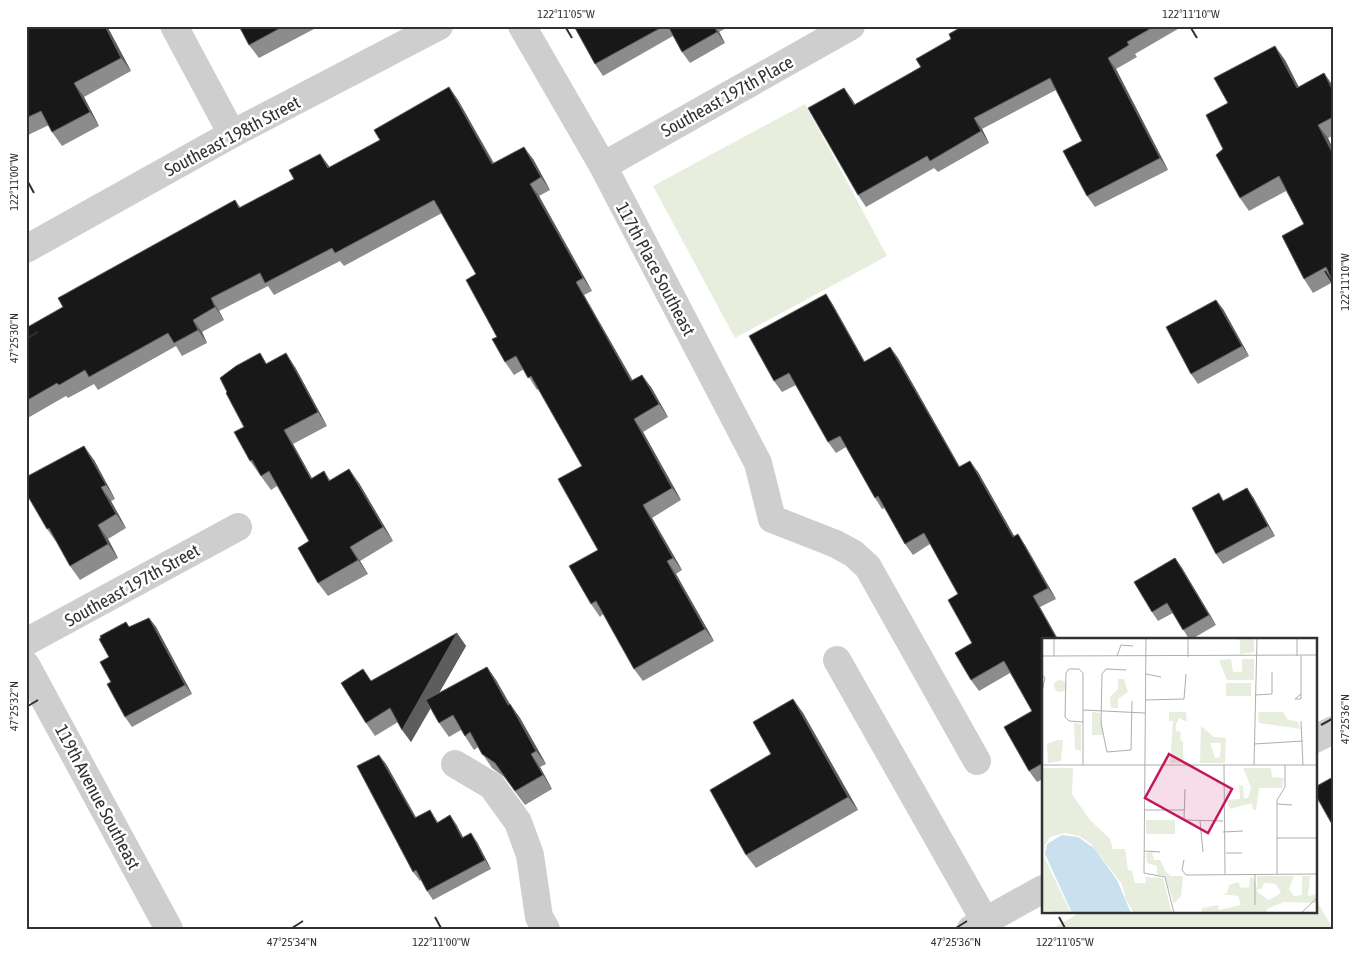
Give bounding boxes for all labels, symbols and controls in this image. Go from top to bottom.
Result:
text: 122°11'05"W [537,7,595,21]
text: 122°11'10"W [1162,7,1220,21]
street label: Southeast 197th Place [657,51,797,141]
street label: Southeast 198th Street [161,91,303,181]
text: 122°11'00"W [7,153,21,211]
street label: 117th Place Southeast [612,199,700,339]
text: 122°11'10"W [1338,253,1352,311]
text: 47°25'30"N [7,313,21,363]
street label: Southeast 197th Street [61,539,203,631]
inset map [1042,638,1316,912]
text: 47°25'32"N [7,681,21,731]
text: 47°25'36"N [1338,694,1352,744]
street label: 119th Avenue Southeast [51,721,145,873]
text: 47°25'34"N [267,935,317,949]
text: 122°11'00"W [412,935,470,949]
text: 47°25'36"N [931,935,981,949]
text: 122°11'05"W [1036,935,1094,949]

